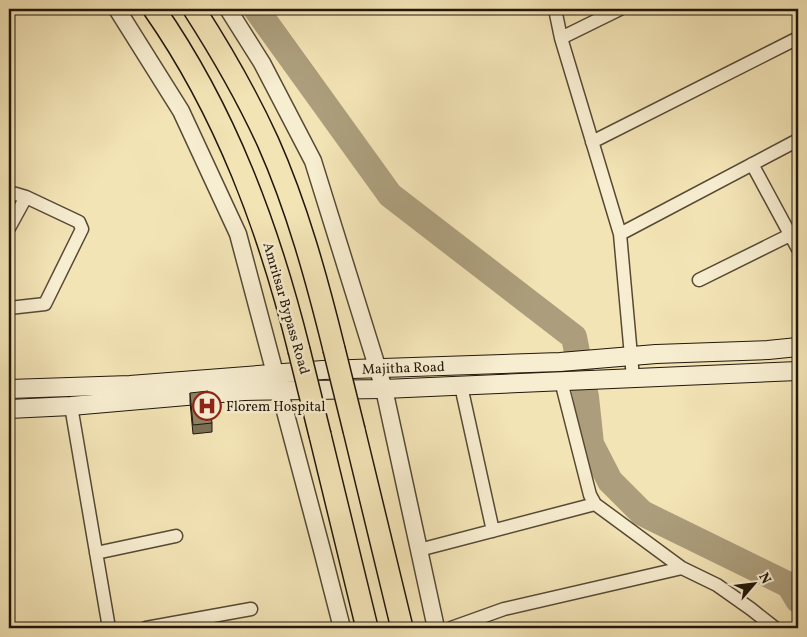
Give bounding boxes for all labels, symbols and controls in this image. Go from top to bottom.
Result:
street label: Amritsar Bypass Road [258,240,314,377]
street label: Majitha Road [362,358,445,380]
hospital icon: Florem Hospital [192,391,222,421]
place label: Florem Hospital [226,398,325,417]
north arrow [730,560,780,610]
text: N [753,570,775,588]

